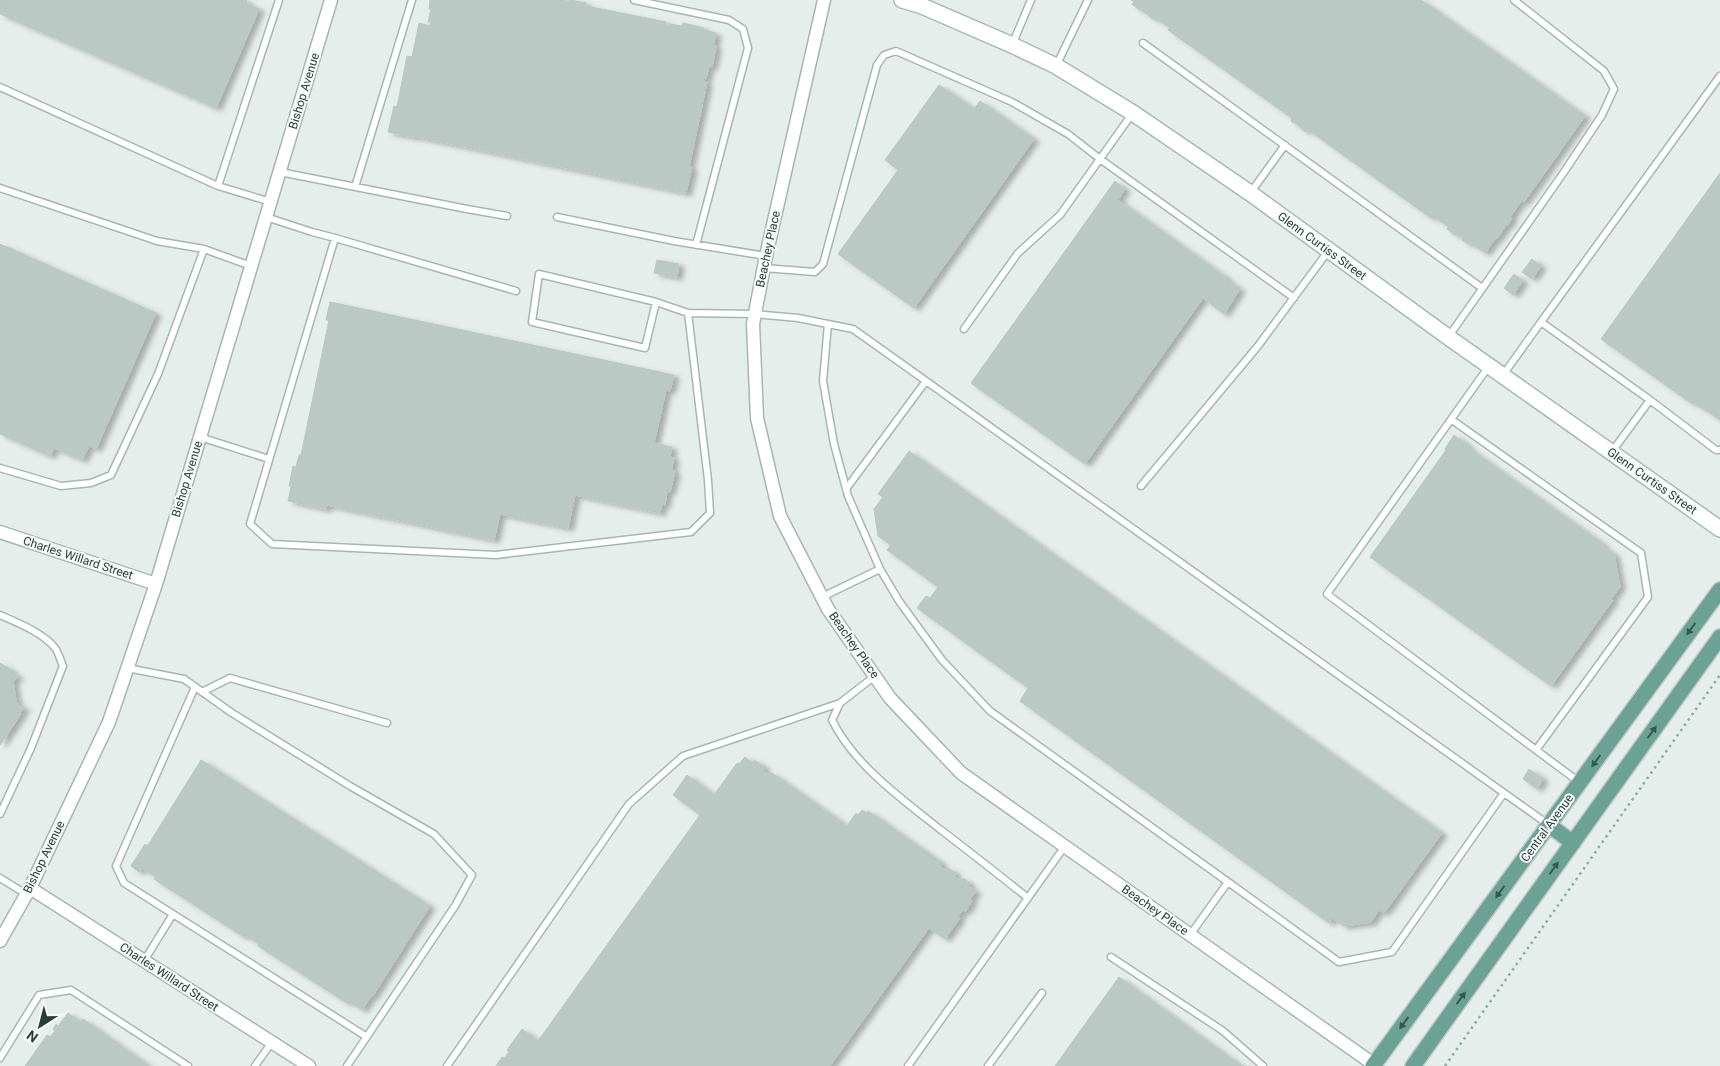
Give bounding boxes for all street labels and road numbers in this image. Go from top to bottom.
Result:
street label: Bishop Avenue [286,51,322,131]
street label: Beachey Place [753,209,783,289]
street label: Glenn Curtiss Street [1275,209,1369,283]
street label: Bishop Avenue [169,439,205,519]
street label: Glenn Curtiss Street [1604,445,1700,517]
street label: Charles Willard Street [21,534,135,582]
street label: Beachey Place [826,609,882,681]
street label: Central Avenue [1518,791,1576,865]
street label: Bishop Avenue [20,818,68,896]
street label: Beachey Place [1119,882,1191,938]
street label: Charles Willard Street [117,940,221,1014]

